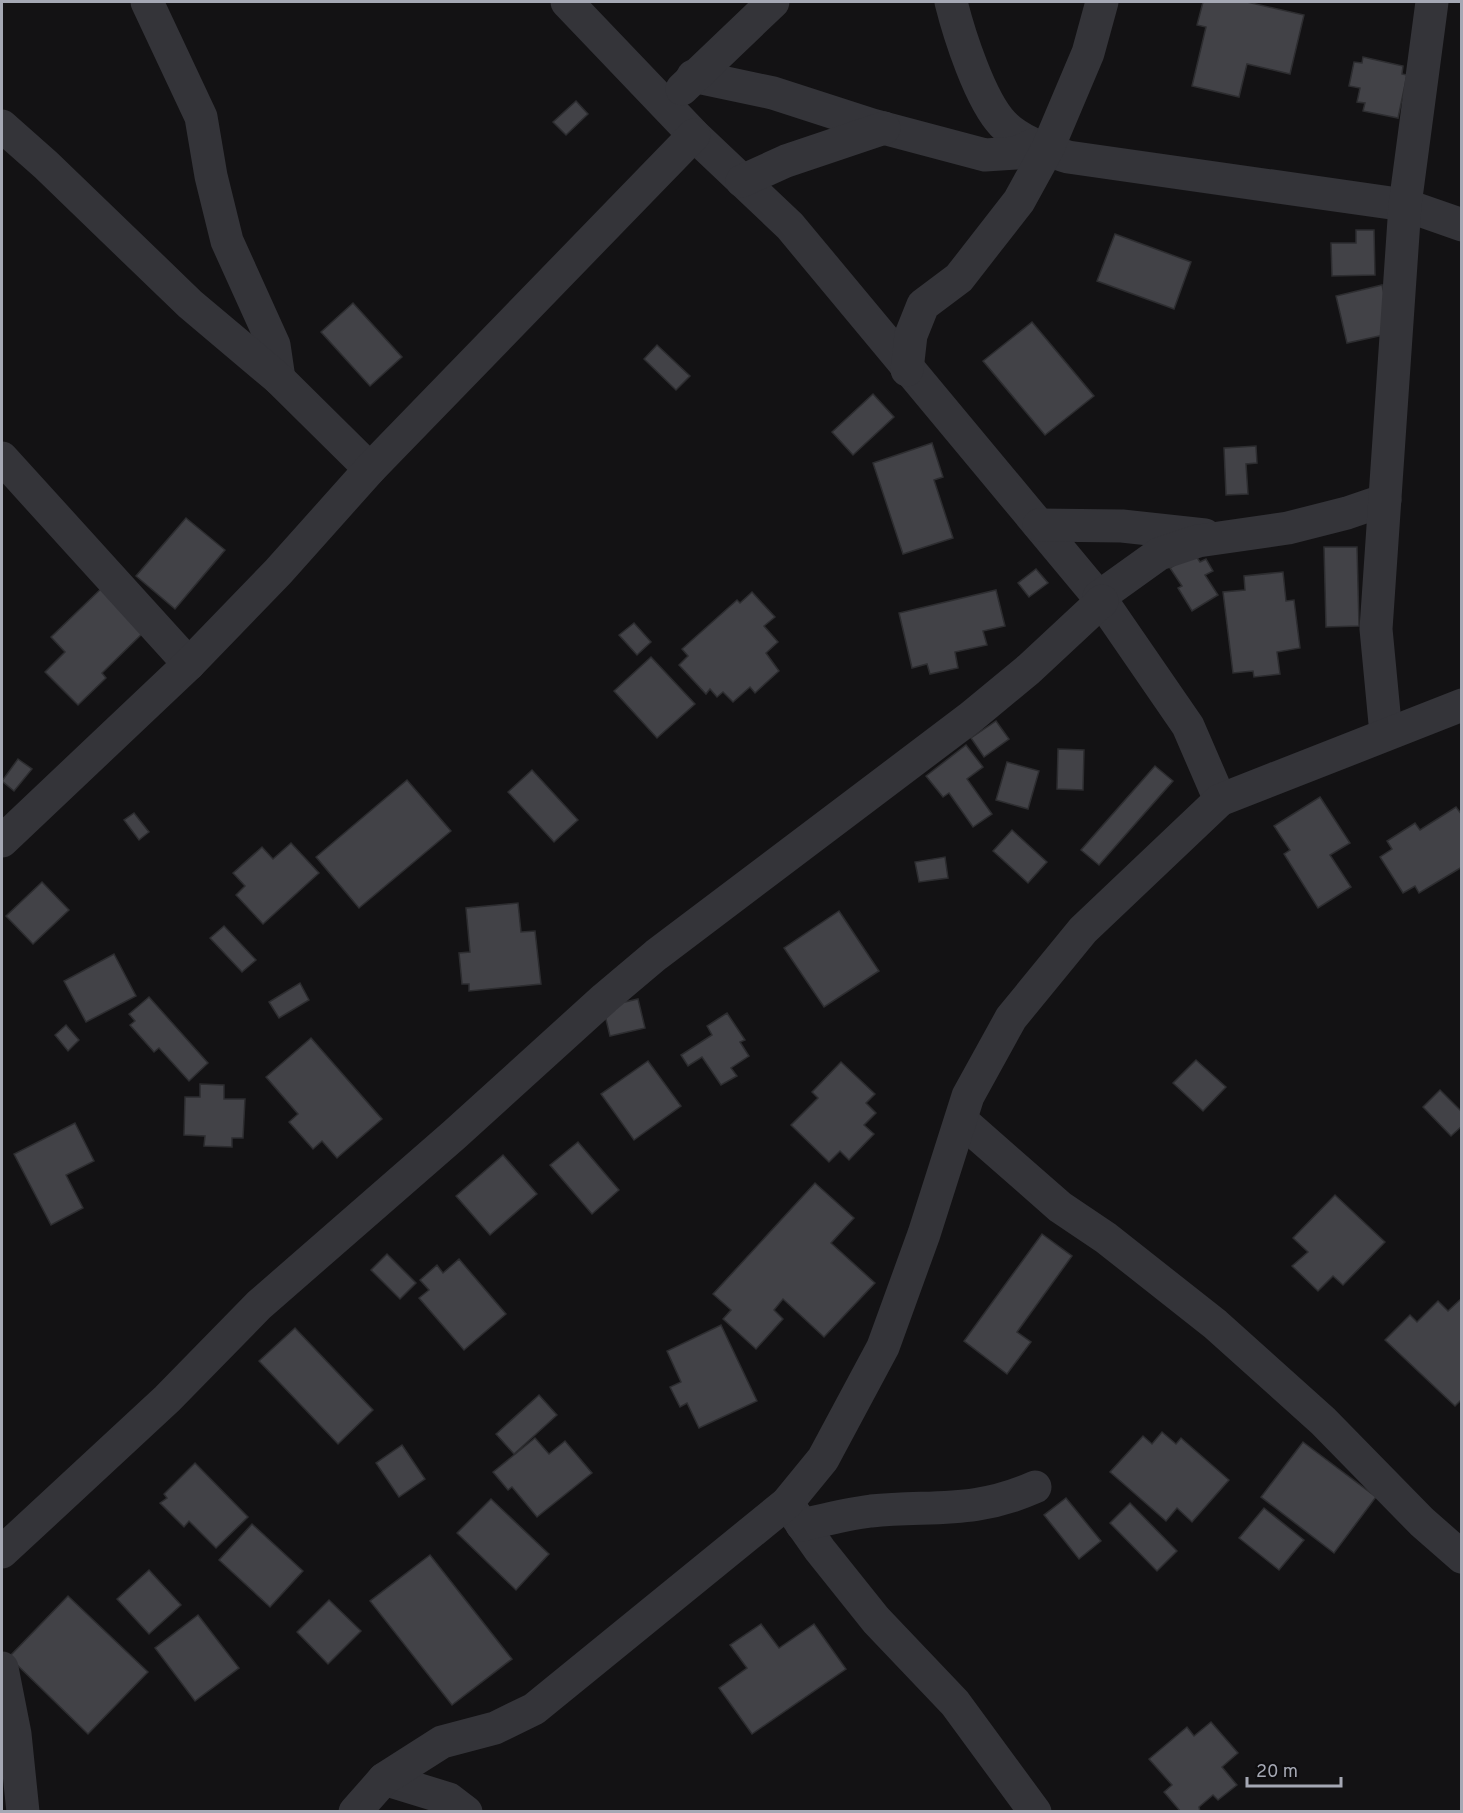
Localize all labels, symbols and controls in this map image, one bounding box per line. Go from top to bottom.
scale bar [1247,1750,1342,1788]
text: 20 m [1256,1761,1298,1784]

